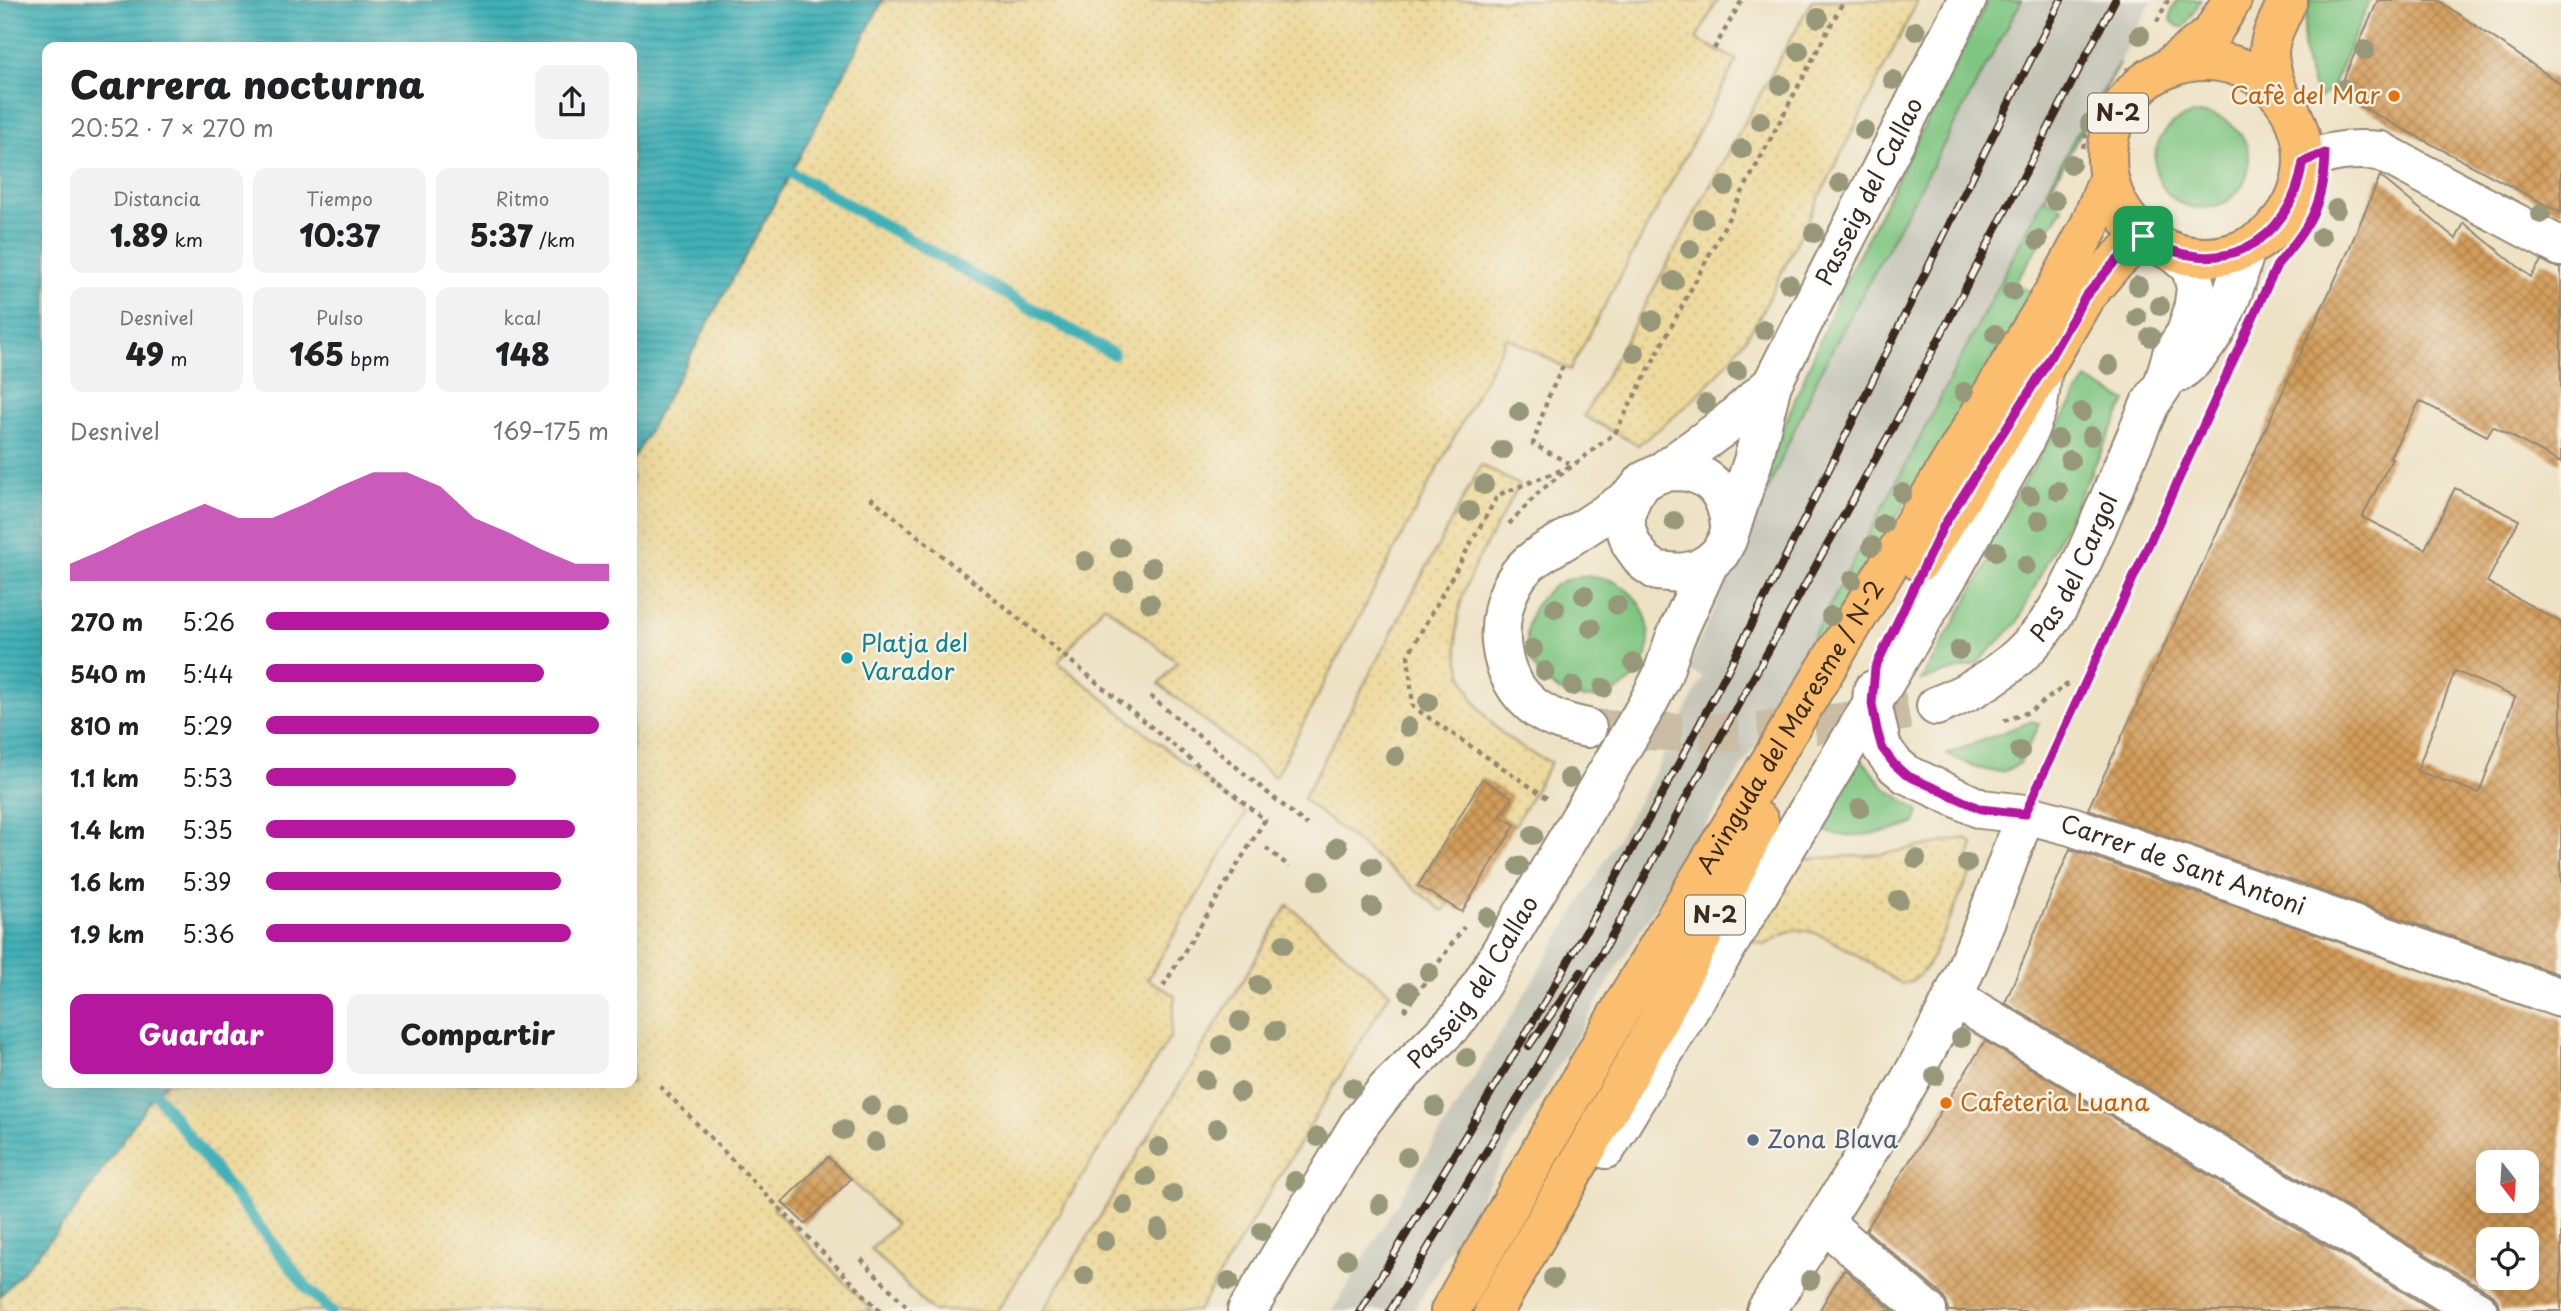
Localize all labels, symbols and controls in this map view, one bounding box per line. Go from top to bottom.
text: Carrera nocturna [70,55,425,112]
button: share [535,65,609,139]
place label: Cafè del Mar [2230,76,2380,112]
marker: Cafè del Mar [2386,88,2402,104]
street label: Passeig del Callao [1805,91,1931,291]
road number: N-2 [2088,94,2148,132]
text: 20:52 · 7 × 270 m [70,110,274,145]
text: Distancia [113,184,200,212]
text: Tiempo [306,184,373,212]
text: Ritmo [496,184,549,212]
pin [2113,206,2173,266]
text: 1.89 [110,212,168,257]
text: 10:37 [299,212,380,257]
text: 5:37 [470,212,533,257]
icon: arrive [2124,217,2162,255]
text: km [168,225,203,253]
text: /km [533,225,575,253]
text: Desnivel [119,303,194,331]
text: Pulso [316,303,363,331]
text: kcal [504,303,541,331]
text: 49 [125,331,164,376]
text: 165 [289,331,344,376]
text: 148 [495,331,550,376]
text: m [164,344,188,372]
text: bpm [344,344,390,372]
text: Desnivel [70,413,160,448]
text: 169–175 m [493,413,609,448]
street label: Pas del Cargol [2020,487,2126,649]
street label: Avinguda del Maresme / N-2 [1686,572,1892,880]
text: 270 m [70,604,143,639]
text: 5:26 [182,604,235,639]
place label: Platja del Varador [861,624,968,688]
marker: Platja del Varador [839,650,855,666]
text: 540 m [70,656,146,691]
text: 5:44 [182,656,234,691]
text: 810 m [70,708,139,743]
text: 5:29 [182,708,233,743]
text: 1.1 km [70,760,139,795]
text: 5:53 [182,760,233,795]
street label: Carrer de Sant Antoni [2057,804,2311,923]
text: 1.4 km [70,812,145,847]
text: 5:35 [182,812,233,847]
text: 1.6 km [70,864,145,899]
text: 5:39 [182,864,232,899]
street label: Passeig del Callao [1398,888,1546,1076]
road number: N-2 [1685,896,1745,934]
text: 1.9 km [70,916,144,951]
text: 5:36 [182,916,235,951]
button: Guardar [70,994,333,1074]
button: Compartir [347,994,609,1074]
place label: Cafeteria Luana [1960,1083,2149,1119]
marker: Cafeteria Luana [1938,1095,1954,1111]
place label: Zona Blava [1767,1120,1898,1156]
marker: Zona Blava [1745,1132,1761,1148]
north arrow [2476,1150,2539,1213]
map controls [2476,1150,2539,1290]
button: locate [2476,1227,2539,1290]

